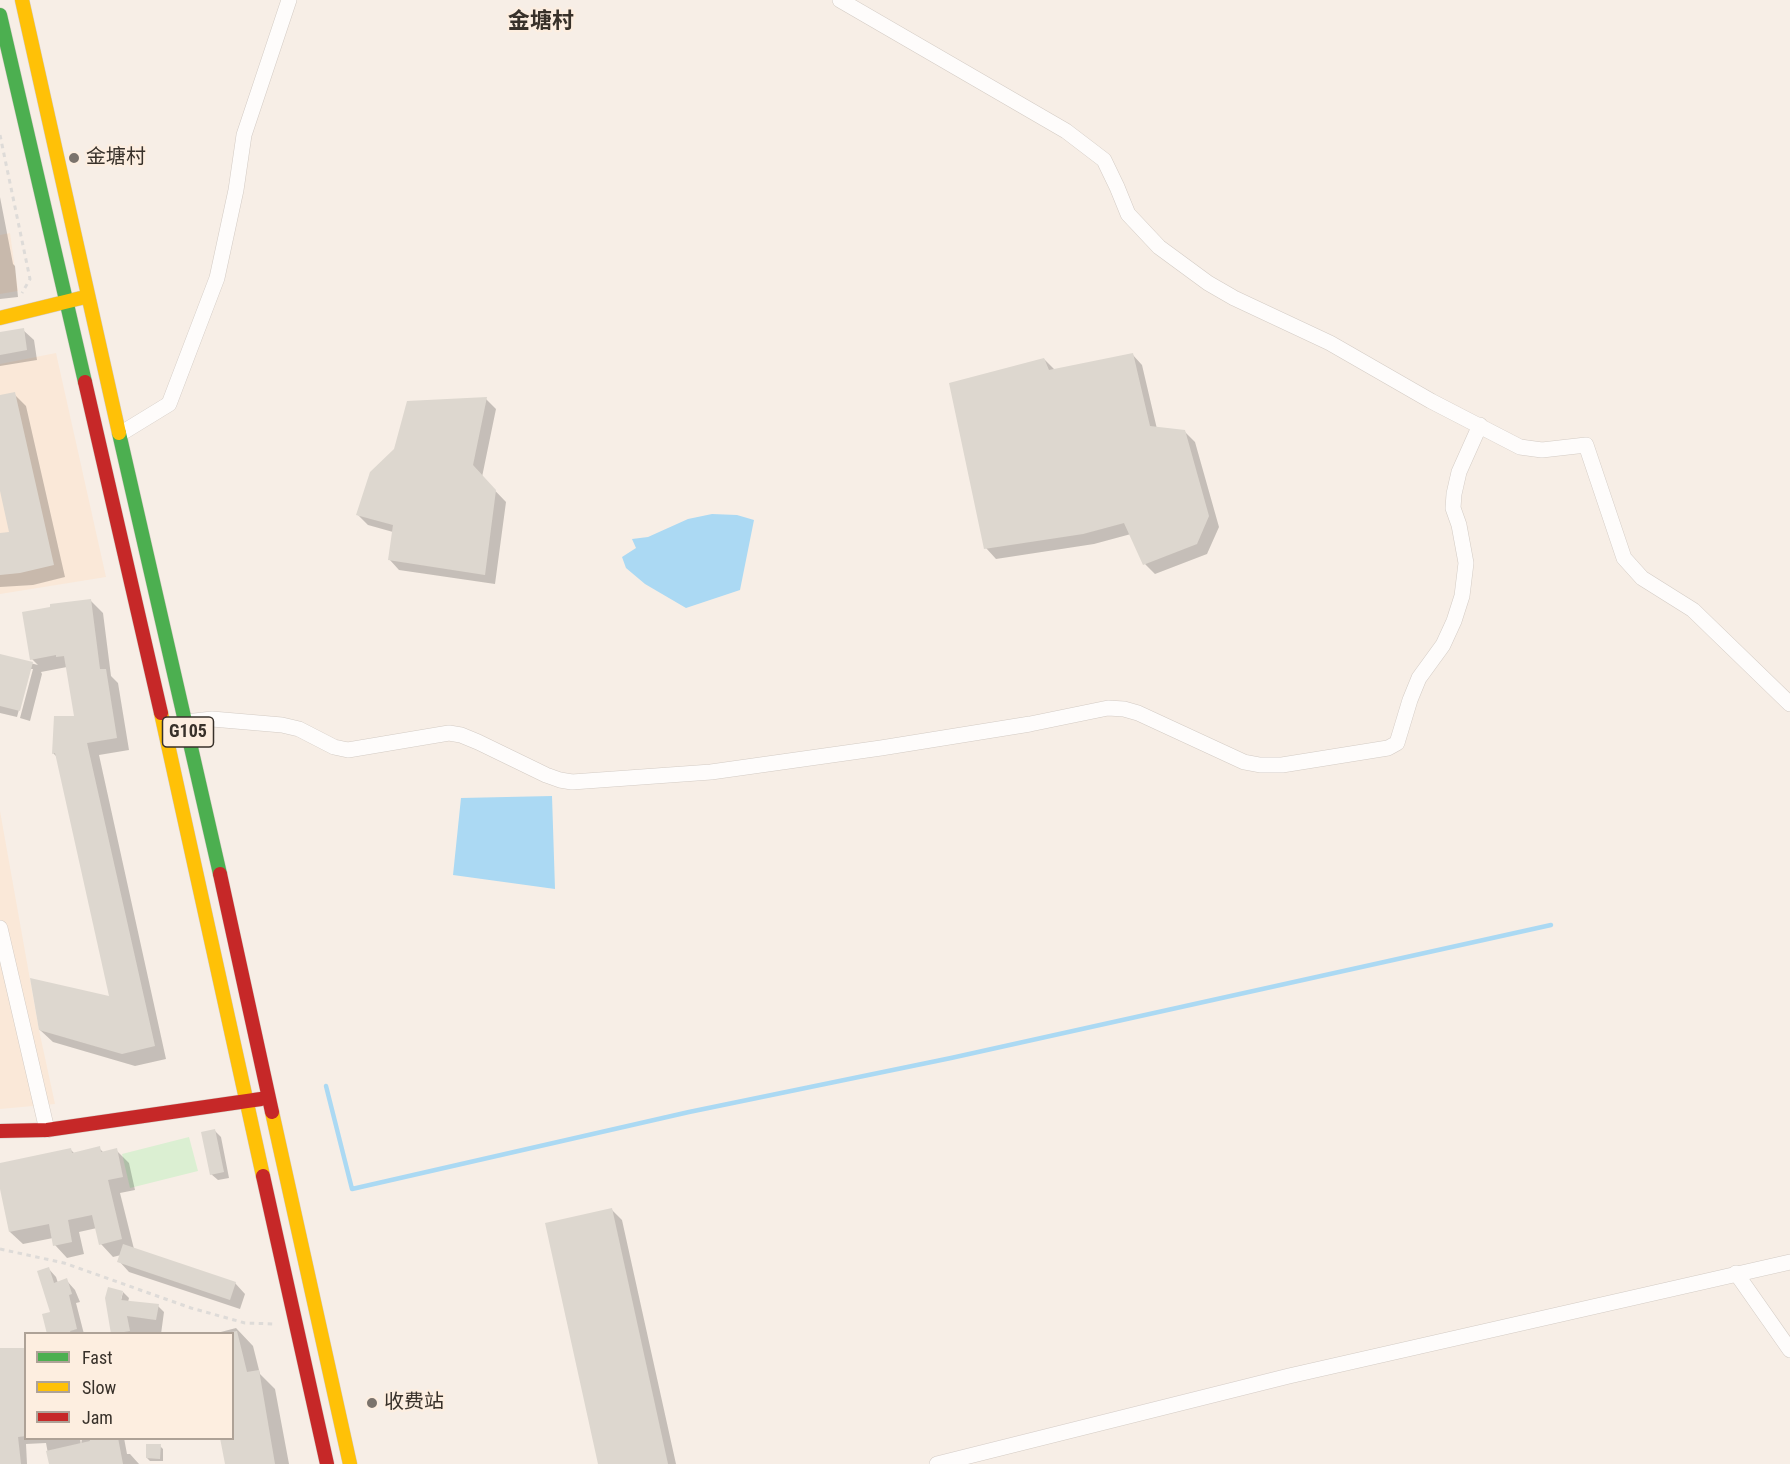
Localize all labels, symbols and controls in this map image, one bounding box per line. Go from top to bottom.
district label: 金塘村 [508,9,574,35]
place label: 金塘村 [86,146,146,170]
marker: 金塘村 [67,151,81,165]
road number: G105 [162,717,213,747]
legend [24,1332,234,1440]
text: Fast [82,1347,113,1368]
text: Slow [82,1377,116,1398]
place label: 收费站 [384,1391,444,1415]
marker: 收费站 [365,1396,379,1410]
text: Jam [82,1407,113,1428]

